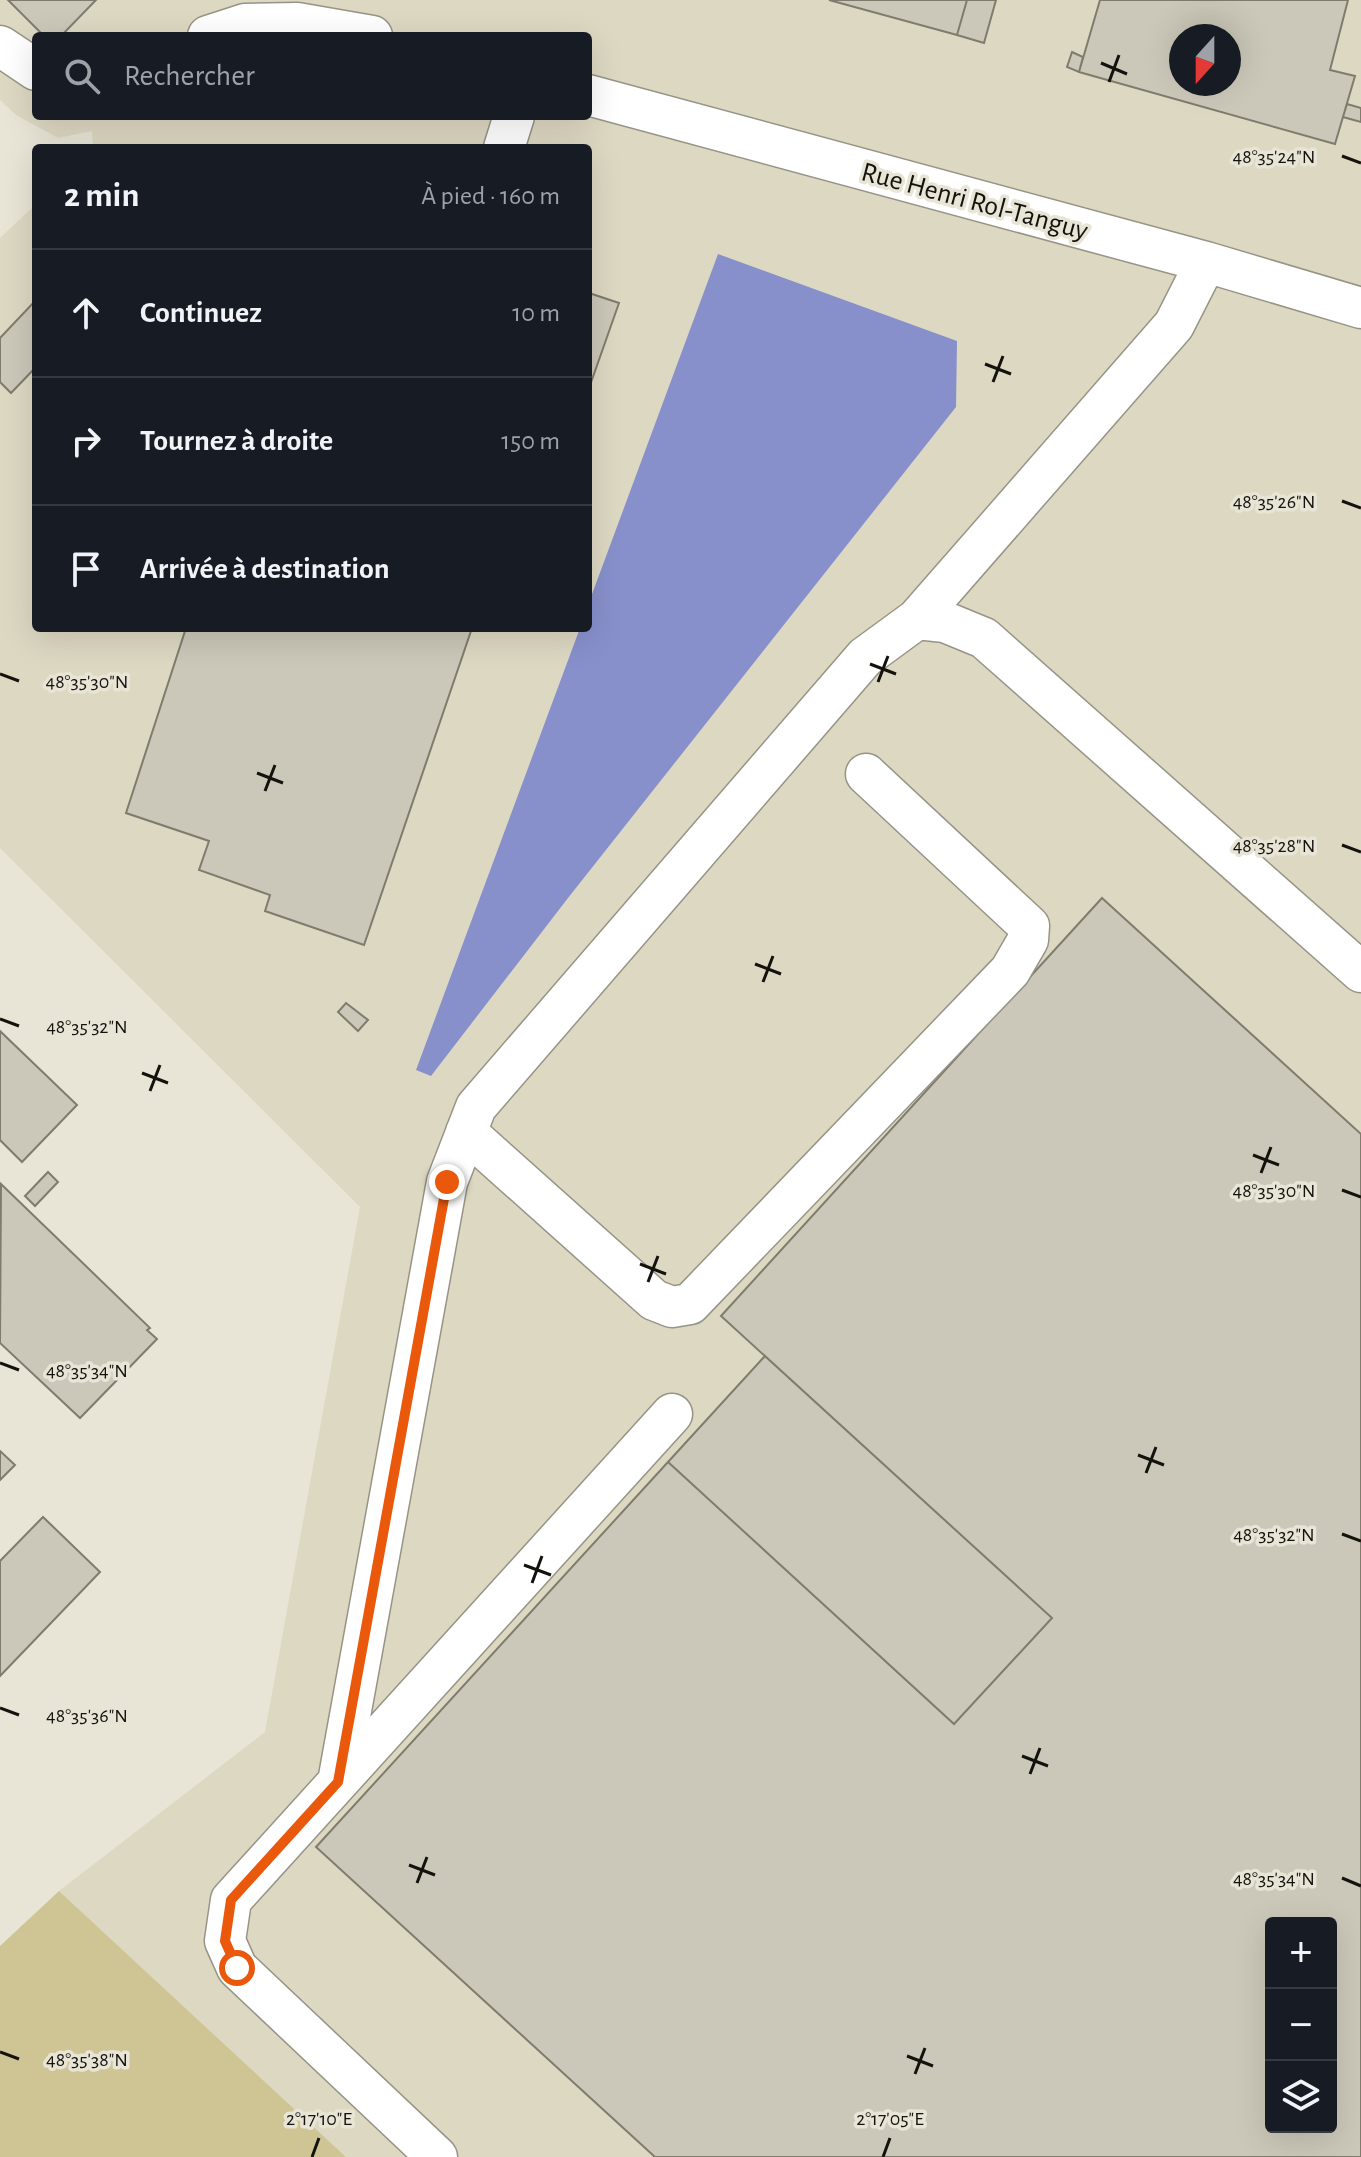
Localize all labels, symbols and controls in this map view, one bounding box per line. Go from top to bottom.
north arrow [1169,24,1241,96]
search box [32,32,592,120]
icon: search [60,54,104,98]
text: Rechercher [124,61,255,91]
text: 48°35'24"N [1233,147,1315,167]
street label: Rue Henri Rol-Tanguy [858,158,1091,246]
text: 2 min [64,179,139,213]
text: À pied · 160 m [421,183,560,209]
icon: ahead [64,291,108,335]
text: Continuez [140,298,262,328]
text: 10 m [512,300,560,326]
icon: right [64,419,108,463]
text: Tournez à droite [140,426,333,456]
text: 150 m [501,428,560,454]
text: 48°35'26"N [1233,492,1315,512]
icon: arrive [64,547,108,591]
text: Arrivée à destination [140,554,390,584]
text: 48°35'30"N [46,672,128,692]
text: 48°35'28"N [1233,836,1315,856]
text: 48°35'32"N [46,1017,128,1037]
route end [429,1164,465,1200]
text: 48°35'30"N [1233,1181,1315,1201]
text: 48°35'34"N [46,1361,128,1381]
text: 48°35'32"N [1233,1525,1315,1545]
text: 48°35'36"N [46,1706,128,1726]
text: 48°35'34"N [1233,1869,1315,1889]
map controls [1265,1917,1337,2133]
button: + [1265,1917,1337,1989]
route start [219,1950,255,1986]
button: − [1265,1989,1337,2061]
text: 48°35'38"N [46,2050,128,2070]
button: layers [1265,2061,1337,2133]
text: 2°17'10"E [286,2109,352,2129]
text: 2°17'05"E [856,2109,924,2129]

